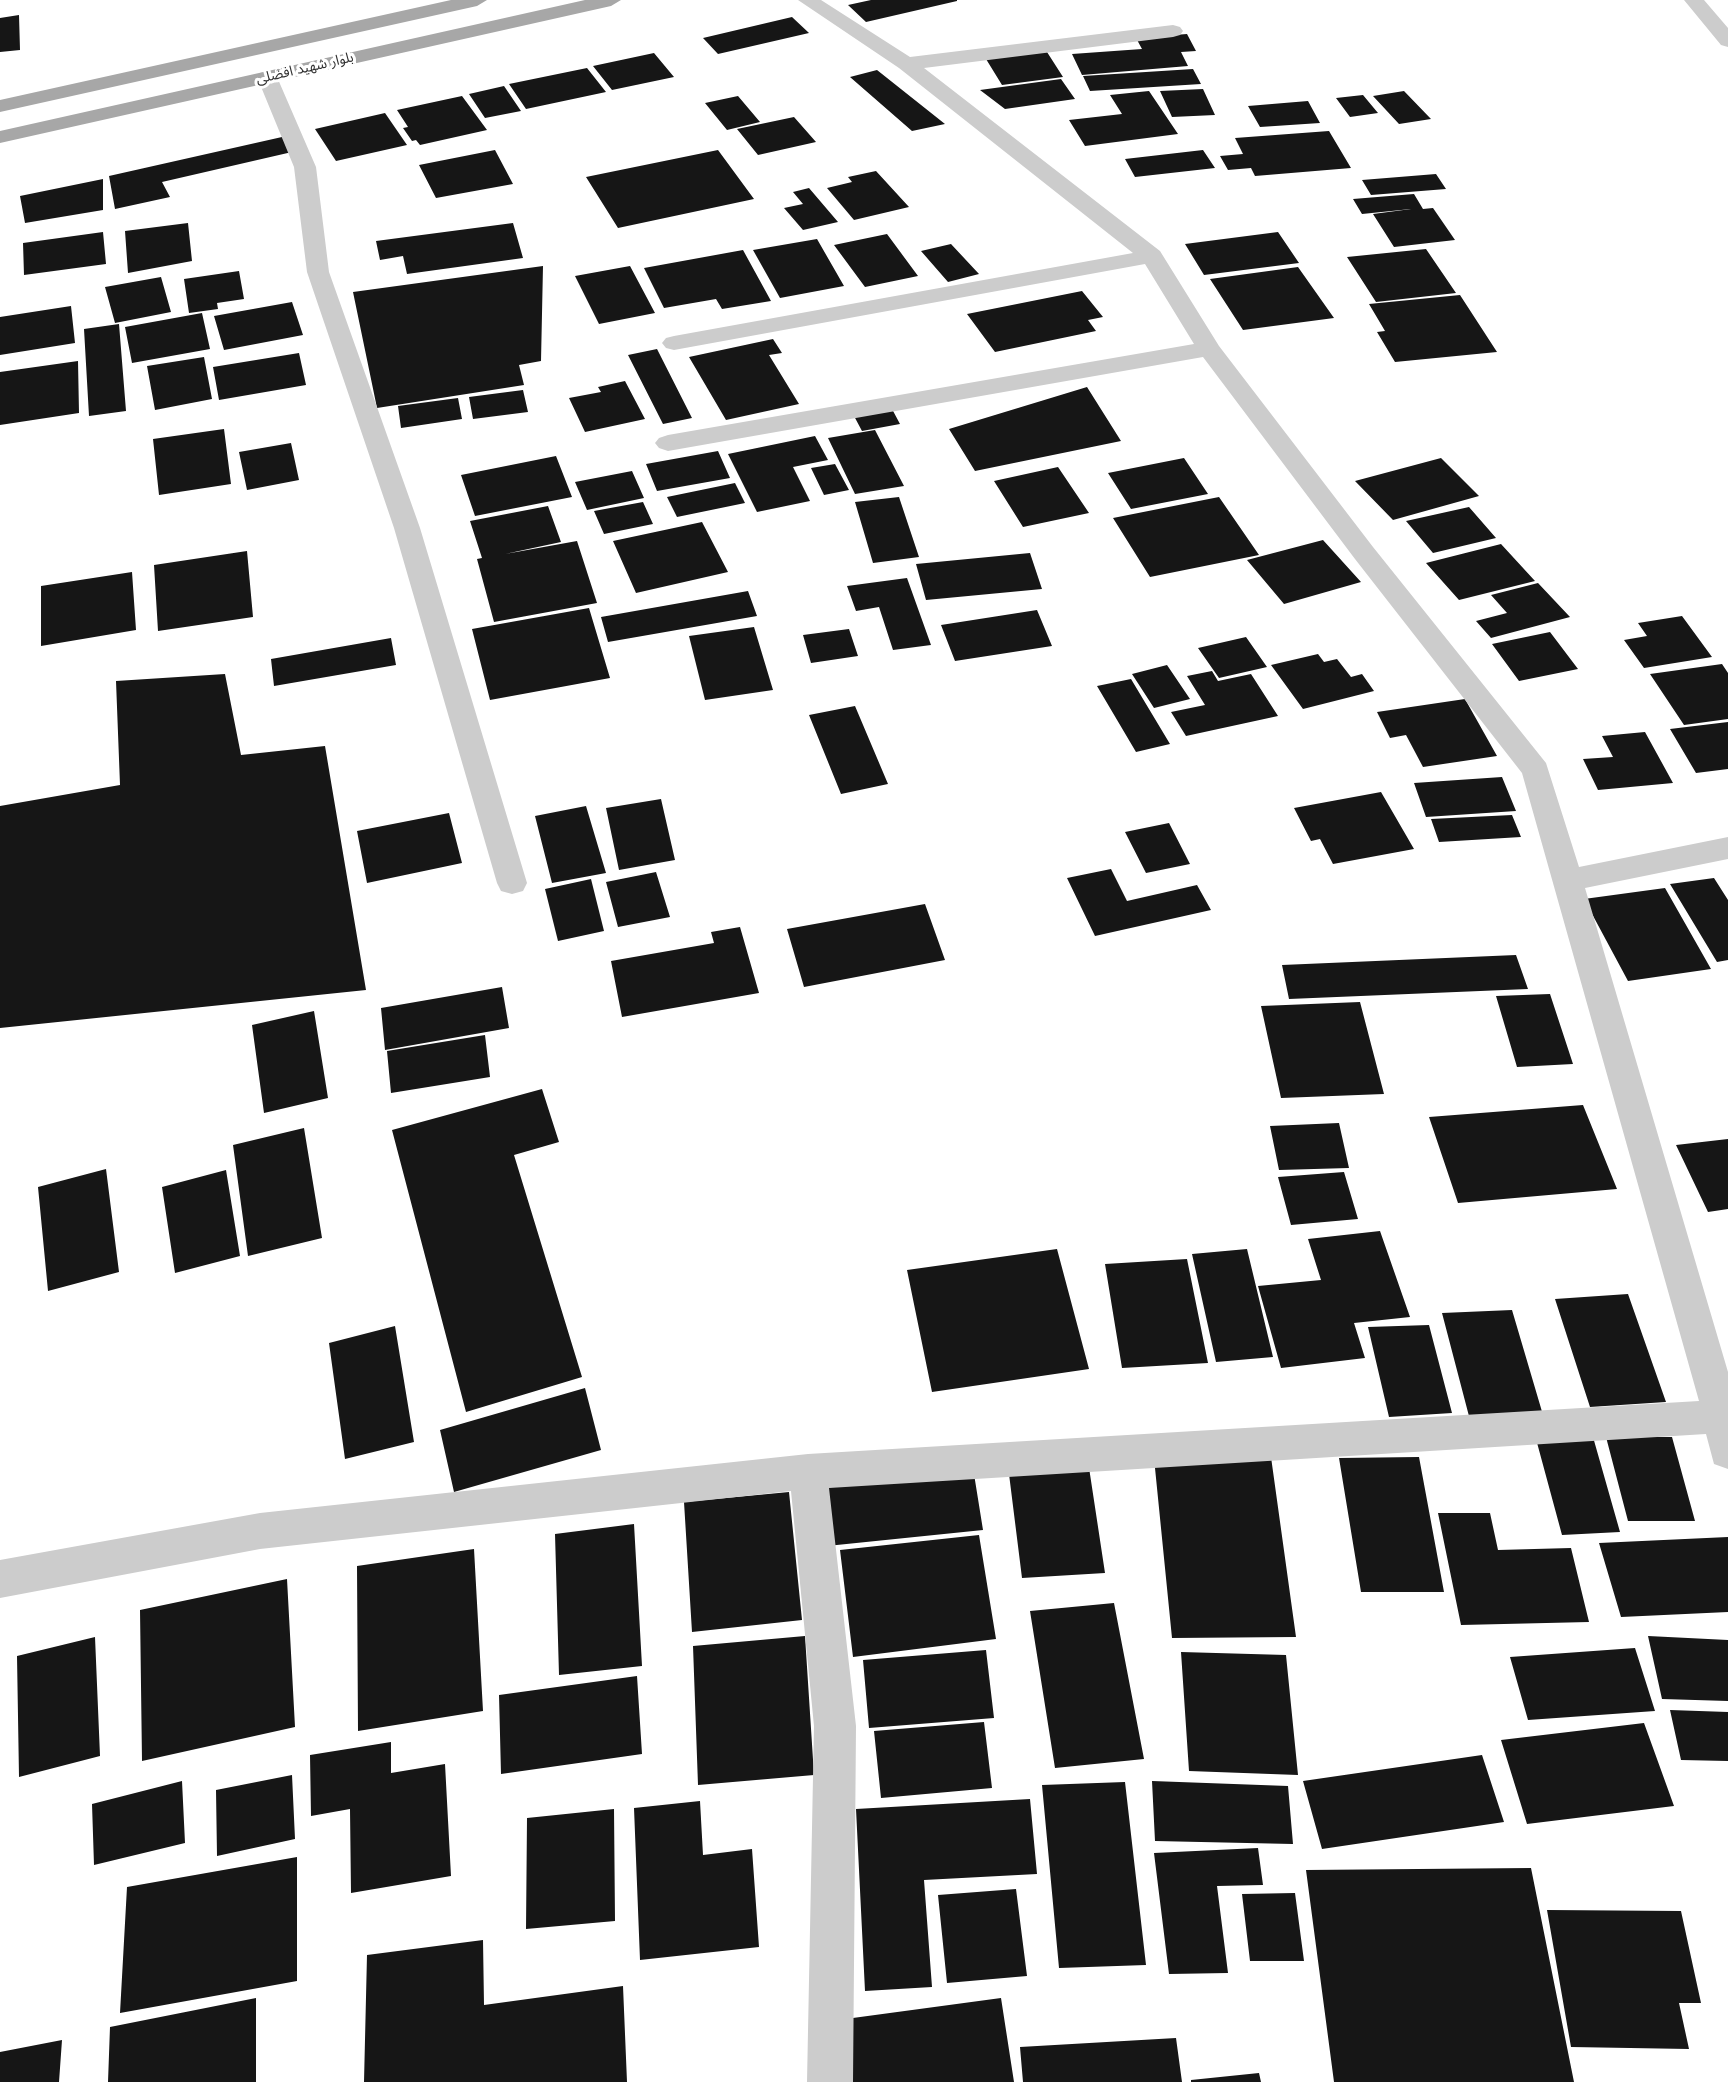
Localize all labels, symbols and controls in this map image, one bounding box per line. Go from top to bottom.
street label: بلوار شهید افضلی [255,50,355,88]

